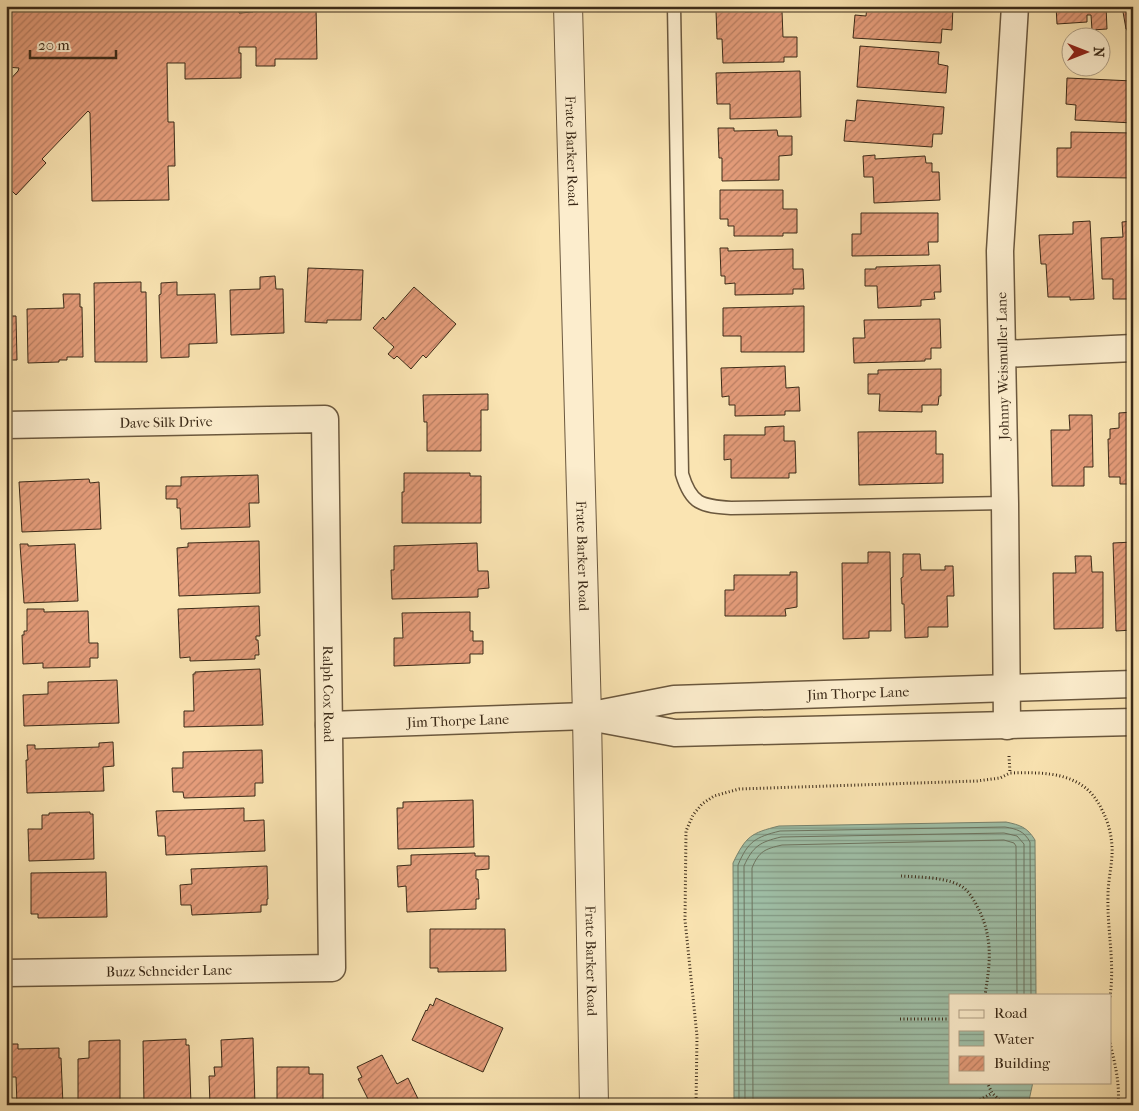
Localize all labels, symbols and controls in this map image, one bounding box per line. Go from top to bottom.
scale bar [30,28,116,60]
north arrow [1062,28,1112,78]
text: 20 m [38,36,70,54]
text: N [1090,47,1107,58]
street label: Frate Barker Road [562,96,582,207]
street label: Johnny Weismuller Lane [993,292,1013,441]
street label: Dave Silk Drive [119,413,213,431]
street label: Frate Barker Road [573,500,593,612]
street label: Ralph Cox Road [319,645,338,743]
street label: Jim Thorpe Lane [806,683,910,703]
street label: Jim Thorpe Lane [406,710,509,731]
street label: Frate Barker Road [582,905,601,1016]
street label: Buzz Schneider Lane [106,961,232,981]
legend [949,994,1112,1084]
text: Road [994,1004,1028,1022]
text: Water [993,1030,1034,1048]
text: Building [994,1054,1051,1072]

